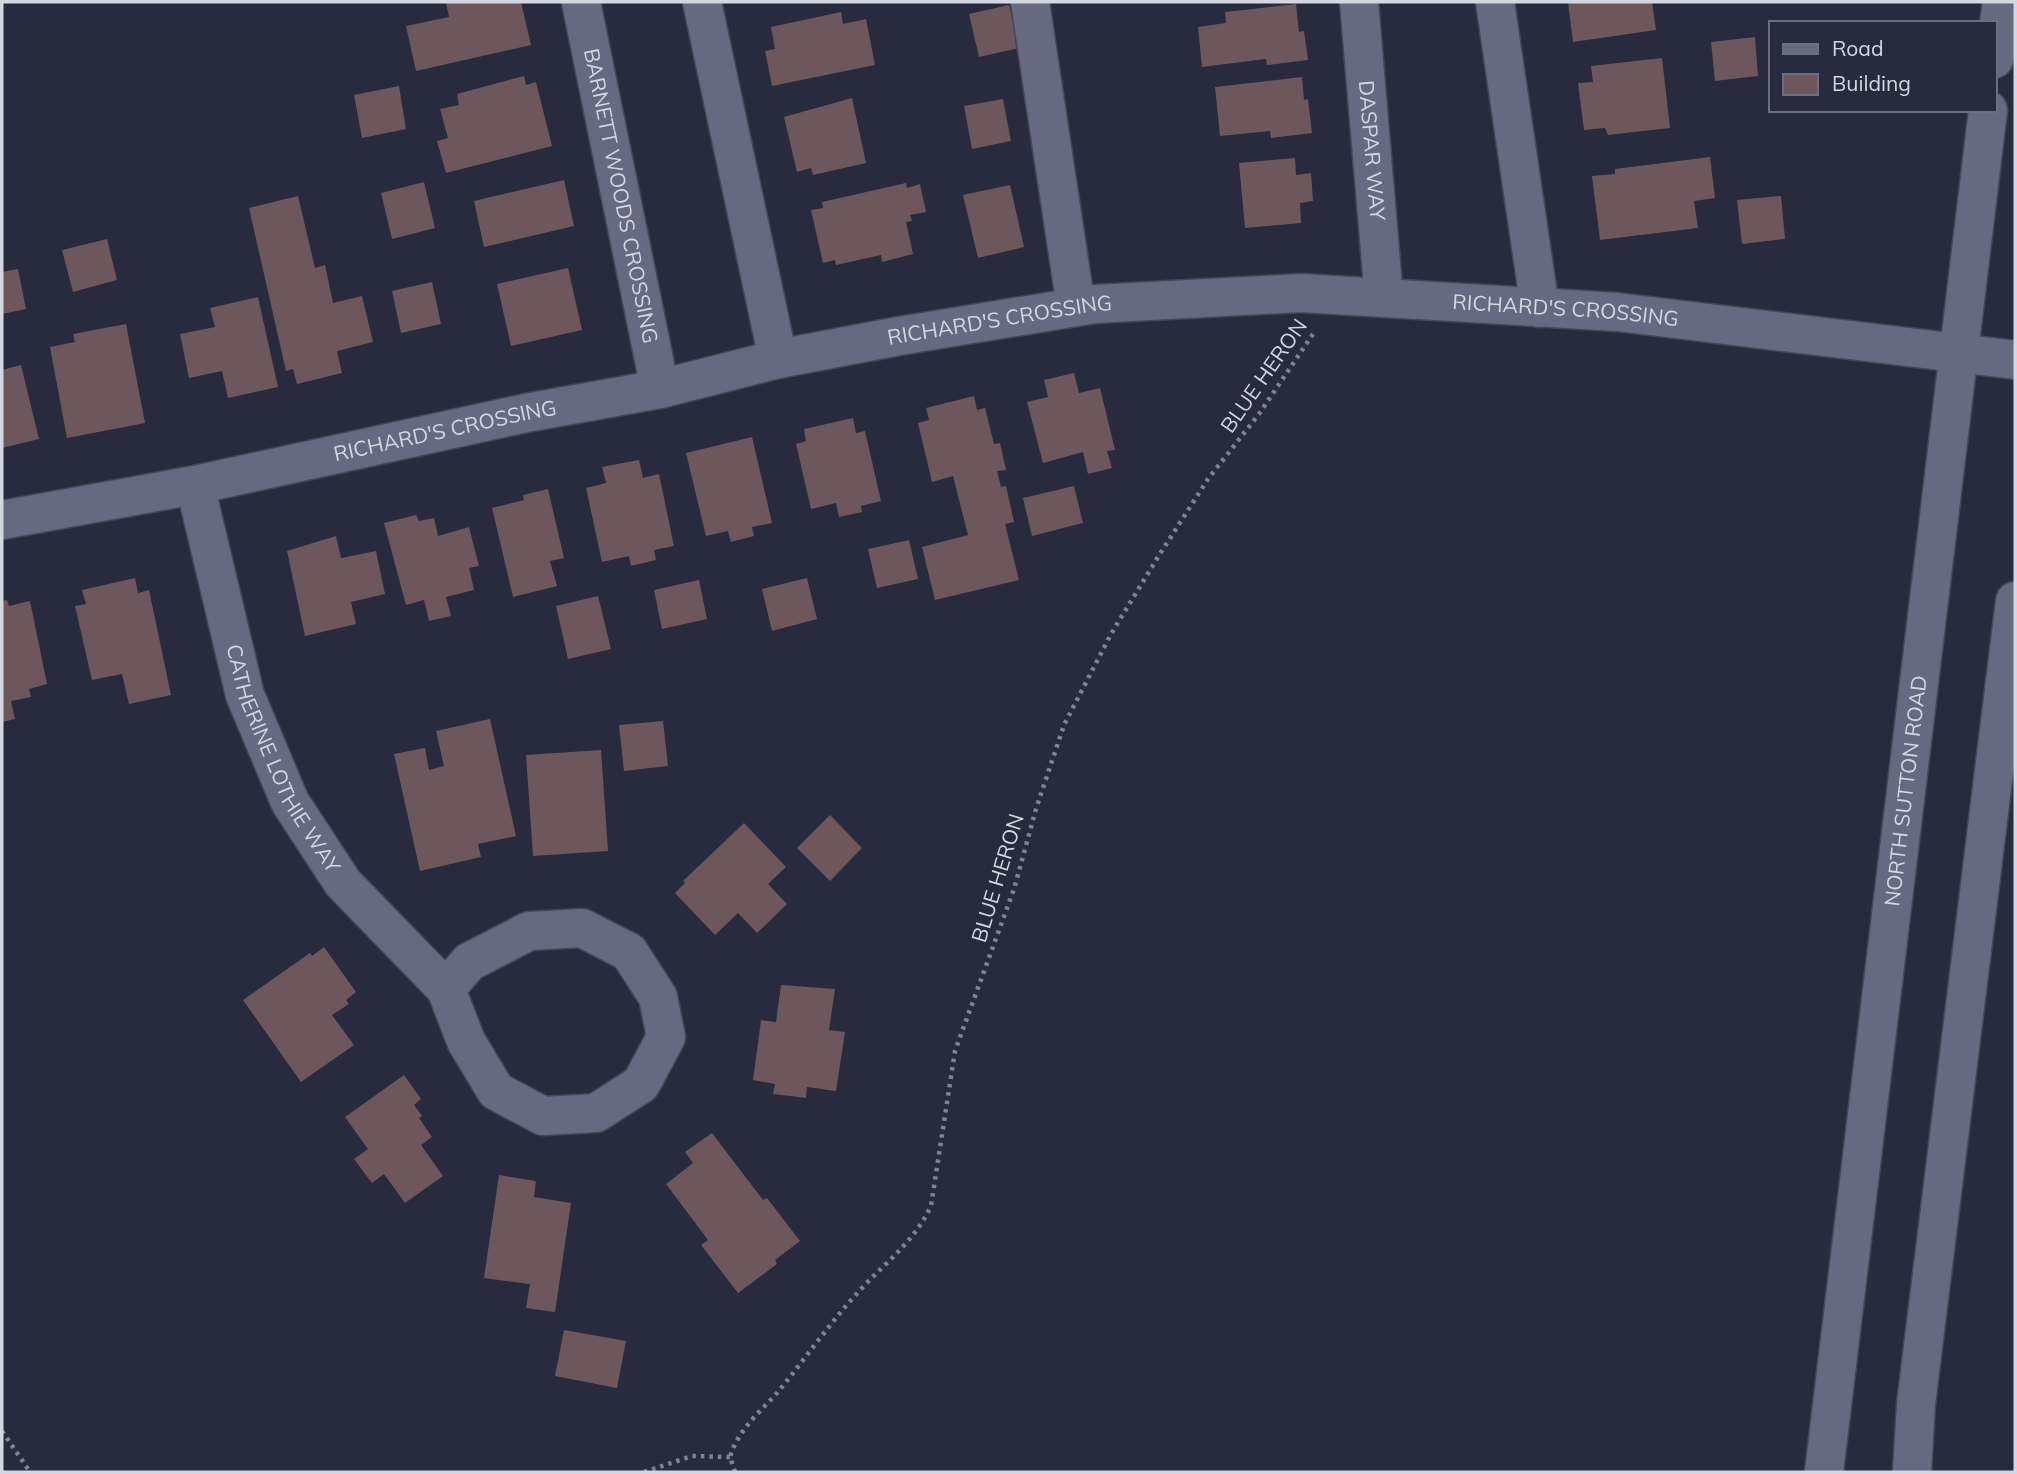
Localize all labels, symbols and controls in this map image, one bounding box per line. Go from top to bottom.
legend [1769,21,1996,112]
text: Road [1832,35,1883,61]
street label: BARNETT WOODS CROSSING [579,46,664,346]
text: Building [1832,70,1911,96]
street label: DASPAR WAY [1354,79,1391,222]
street label: RICHARD'S CROSSING [1452,288,1680,331]
street label: RICHARD'S CROSSING [885,289,1113,350]
street label: BLUE HERON [1214,313,1312,437]
street label: RICHARD'S CROSSING [331,394,558,466]
street label: CATHERINE LOTHIE WAY [221,641,347,877]
street label: NORTH SUTTON ROAD [1878,674,1932,908]
street label: BLUE HERON [965,810,1029,945]

